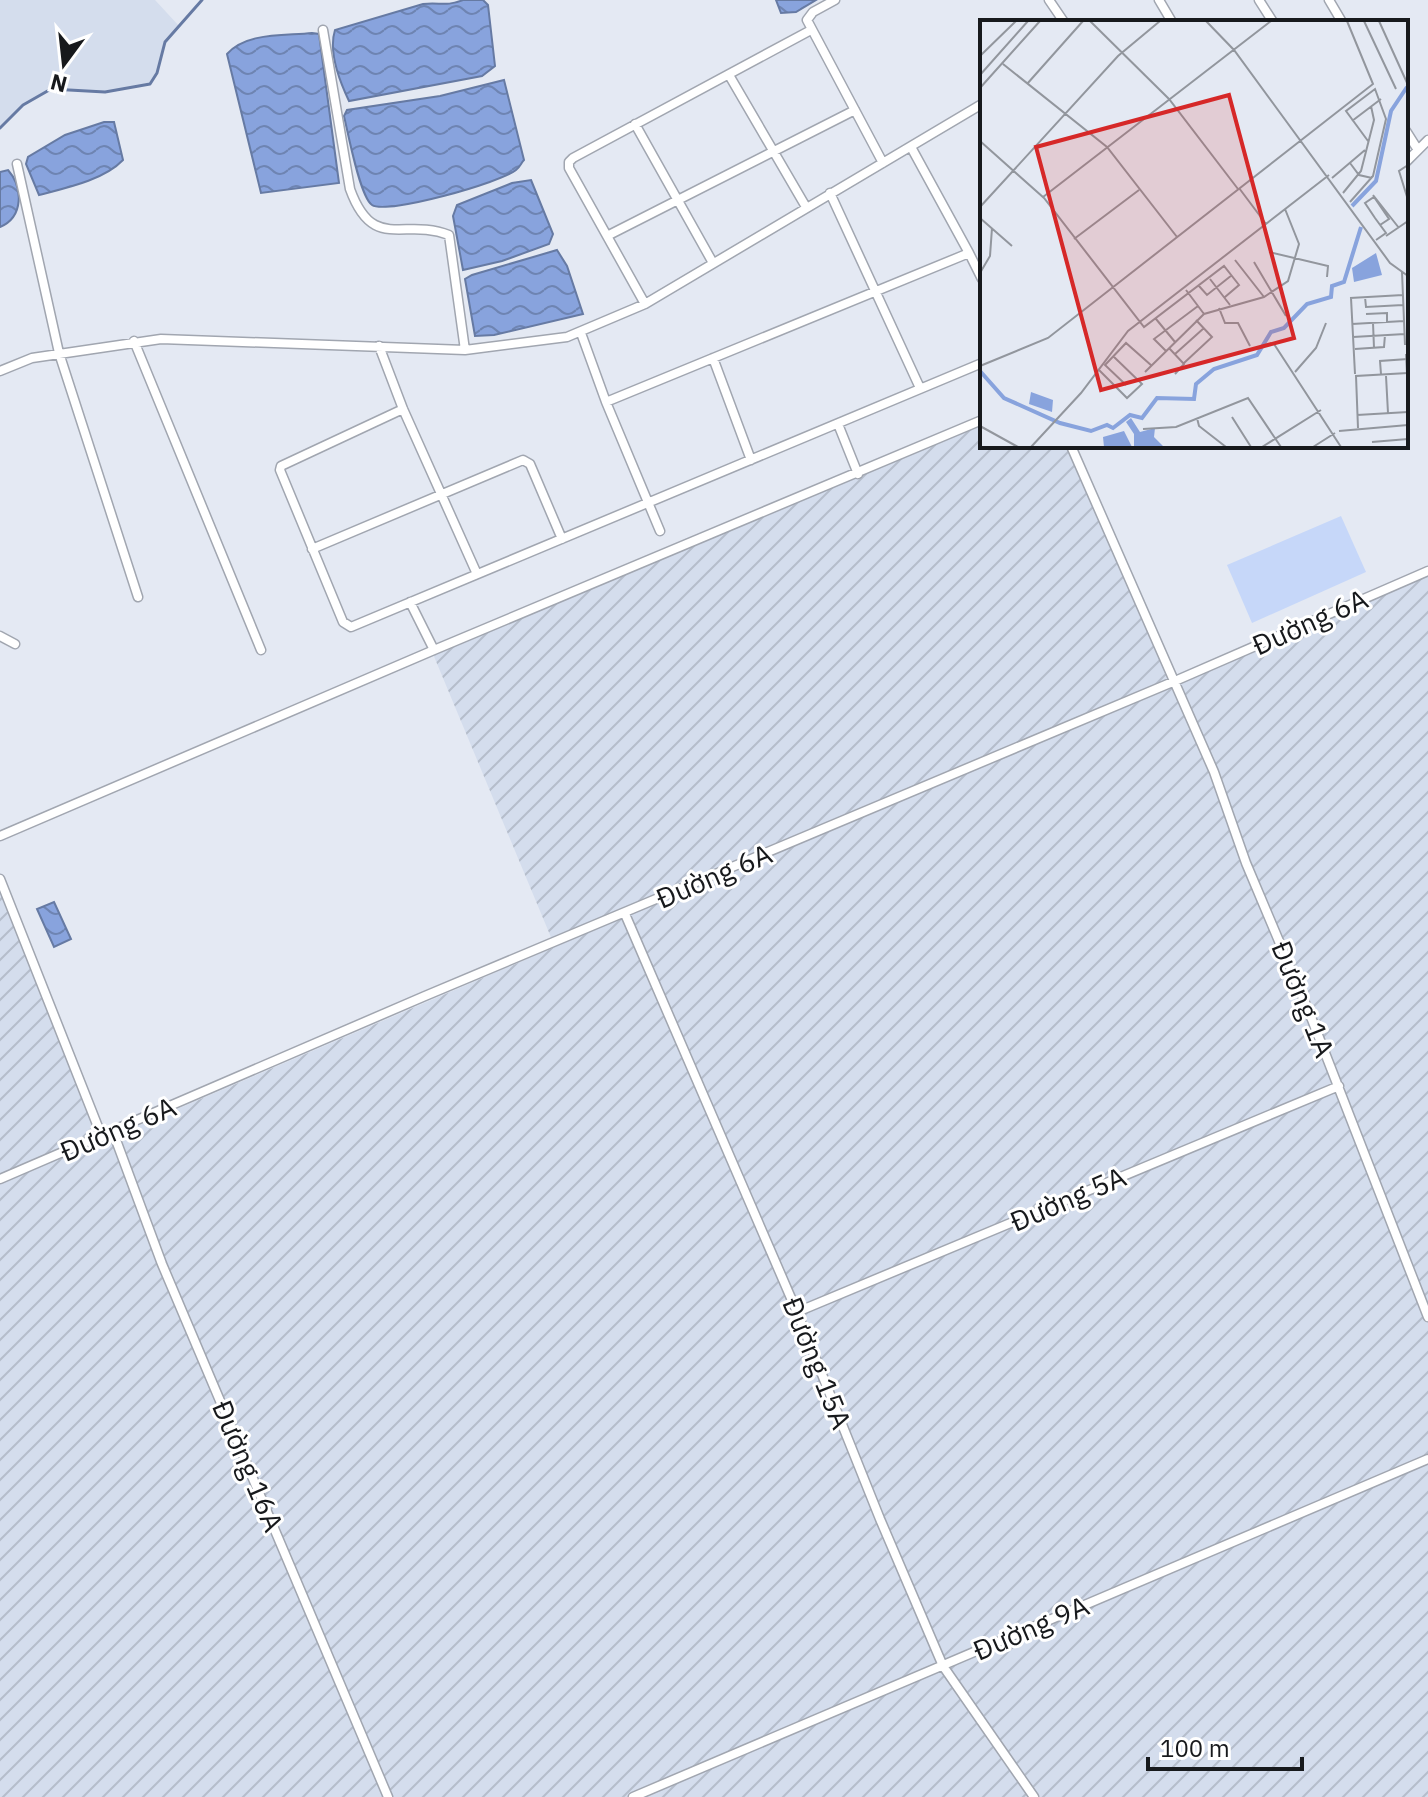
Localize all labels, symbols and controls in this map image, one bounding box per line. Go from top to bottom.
inset map [980,20,1408,448]
north arrow [24,24,104,104]
text: N [47,68,70,100]
street label: Đường 6A [1246,580,1373,663]
street label: Đường 6A [650,835,777,917]
street label: Đường 1A [1263,935,1344,1063]
street label: Đường 6A [54,1088,181,1170]
street label: Đường 5A [1004,1158,1131,1240]
street label: Đường 15A [774,1291,861,1434]
street label: Đường 16A [204,1394,293,1537]
street label: Đường 9A [967,1587,1094,1669]
scale bar [1148,1721,1302,1771]
text: 100 m [1160,1732,1230,1764]

